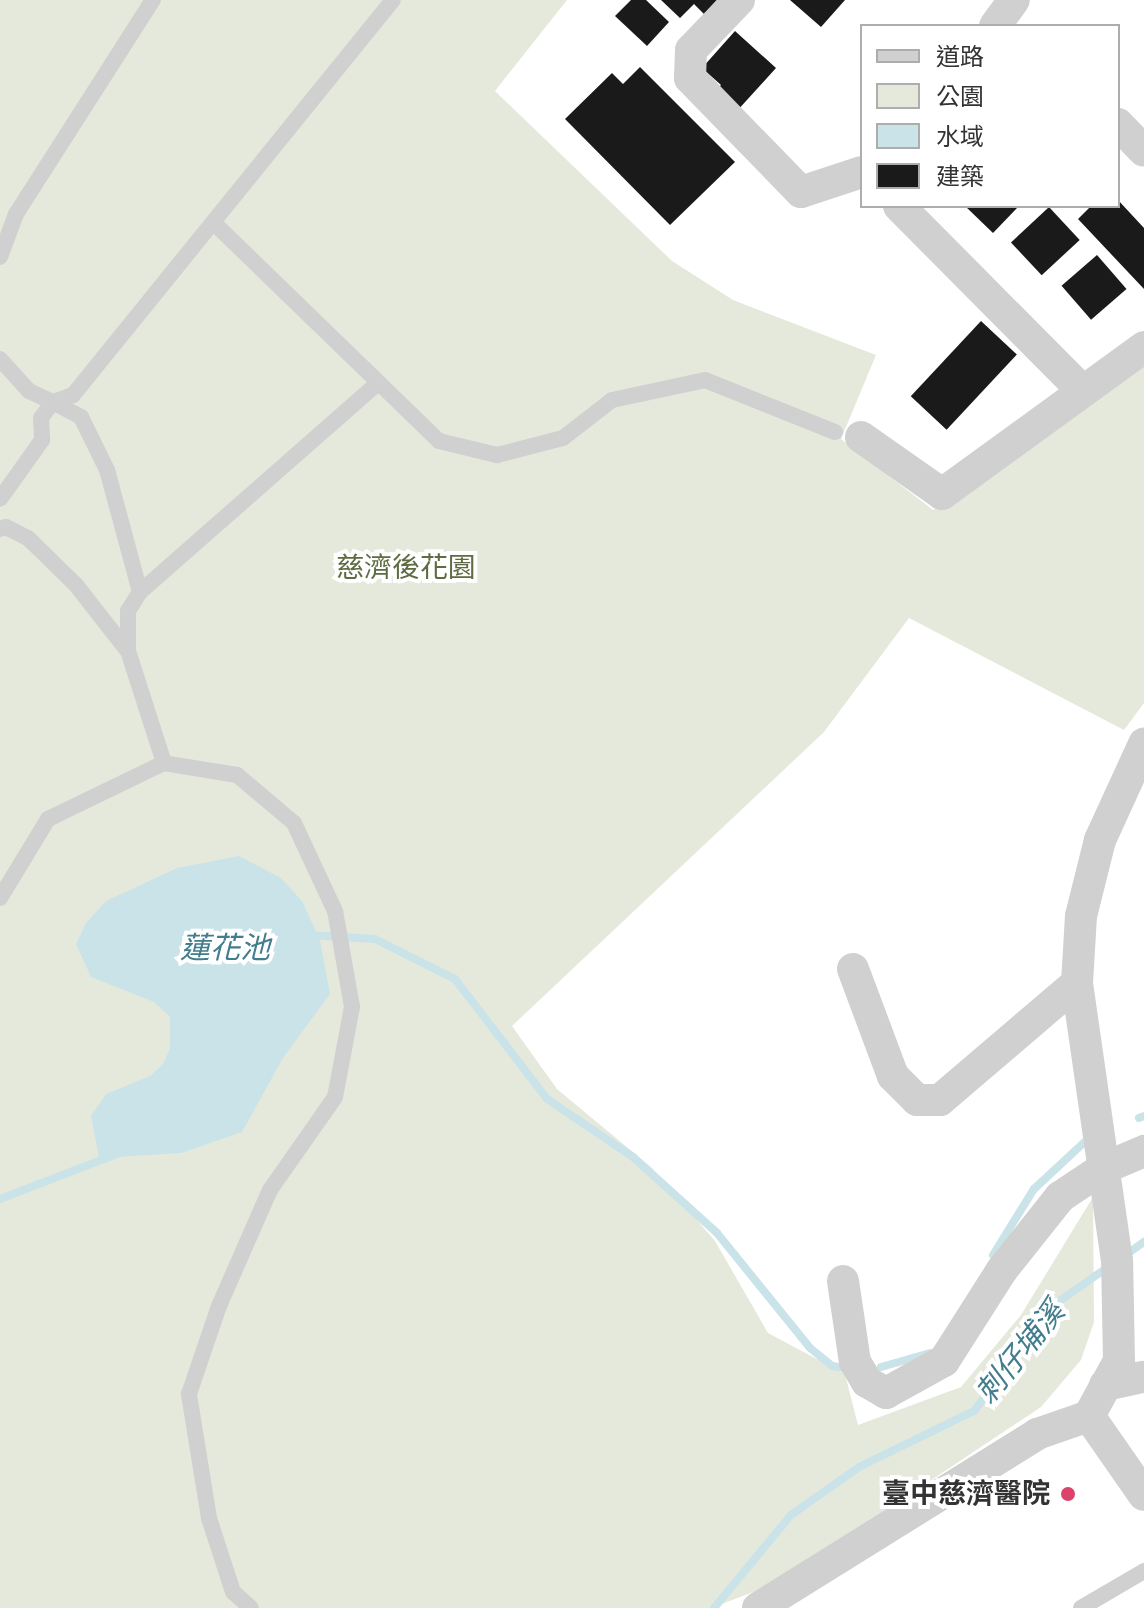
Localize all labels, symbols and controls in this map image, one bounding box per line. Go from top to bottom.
legend [860,24,1120,208]
text: 道路 [936,40,984,75]
text: 公園 [936,80,984,115]
text: 水域 [936,120,984,155]
text: 建築 [936,160,984,195]
park label: 慈濟後花園 [336,551,476,585]
water label: 蓮花池 [180,931,270,967]
water label: 刺仔埔溪 [969,1295,1073,1411]
place label: 臺中慈濟醫院 [882,1477,1050,1511]
marker: 臺中慈濟醫院 [1057,1483,1079,1505]

